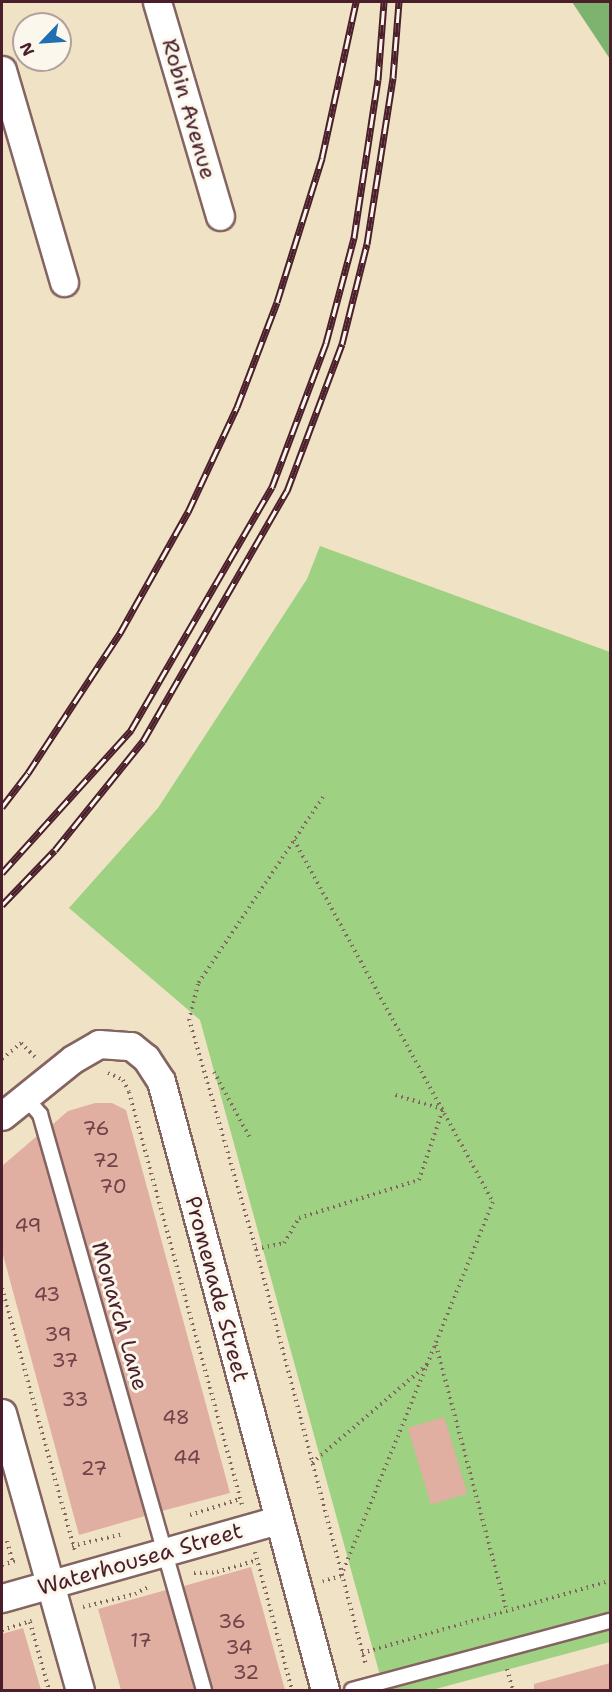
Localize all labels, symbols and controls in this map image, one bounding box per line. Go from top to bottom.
north arrow [12,12,72,72]
street label: Robin Avenue [156,36,222,182]
text: N [15,39,39,59]
house number: 76 [82,1116,110,1140]
house number: 72 [93,1148,119,1172]
house number: 70 [99,1174,127,1198]
street label: Promenade Street [179,1193,255,1385]
house number: 49 [14,1213,42,1237]
street label: Monarch Lane [86,1239,154,1393]
house number: 43 [34,1282,60,1306]
house number: 39 [45,1322,71,1346]
house number: 37 [52,1348,78,1372]
house number: 33 [62,1387,88,1411]
house number: 48 [162,1405,190,1429]
house number: 44 [173,1445,201,1469]
house number: 27 [81,1456,107,1480]
street label: Waterhousea Street [34,1517,246,1601]
house number: 36 [218,1609,246,1633]
house number: 17 [130,1628,152,1652]
house number: 34 [225,1635,253,1659]
house number: 32 [233,1660,259,1684]

